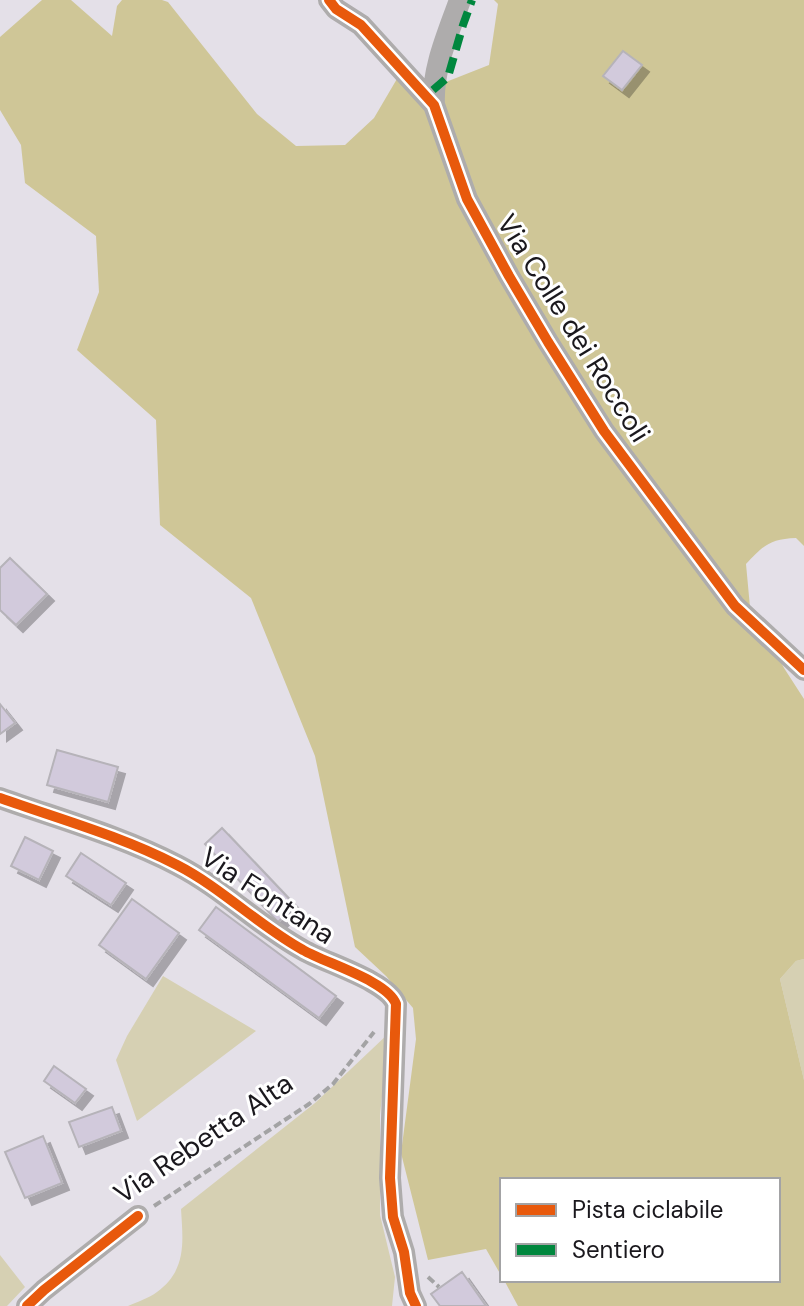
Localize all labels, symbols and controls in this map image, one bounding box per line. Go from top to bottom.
street label: Via Colle dei Roccoli [488,207,659,449]
street label: Via Fontana [194,838,342,953]
street label: Via Rebetta Alta [107,1065,300,1212]
legend [500,1178,780,1282]
text: Pista ciclabile [572,1194,723,1225]
text: Sentiero [572,1234,665,1265]

